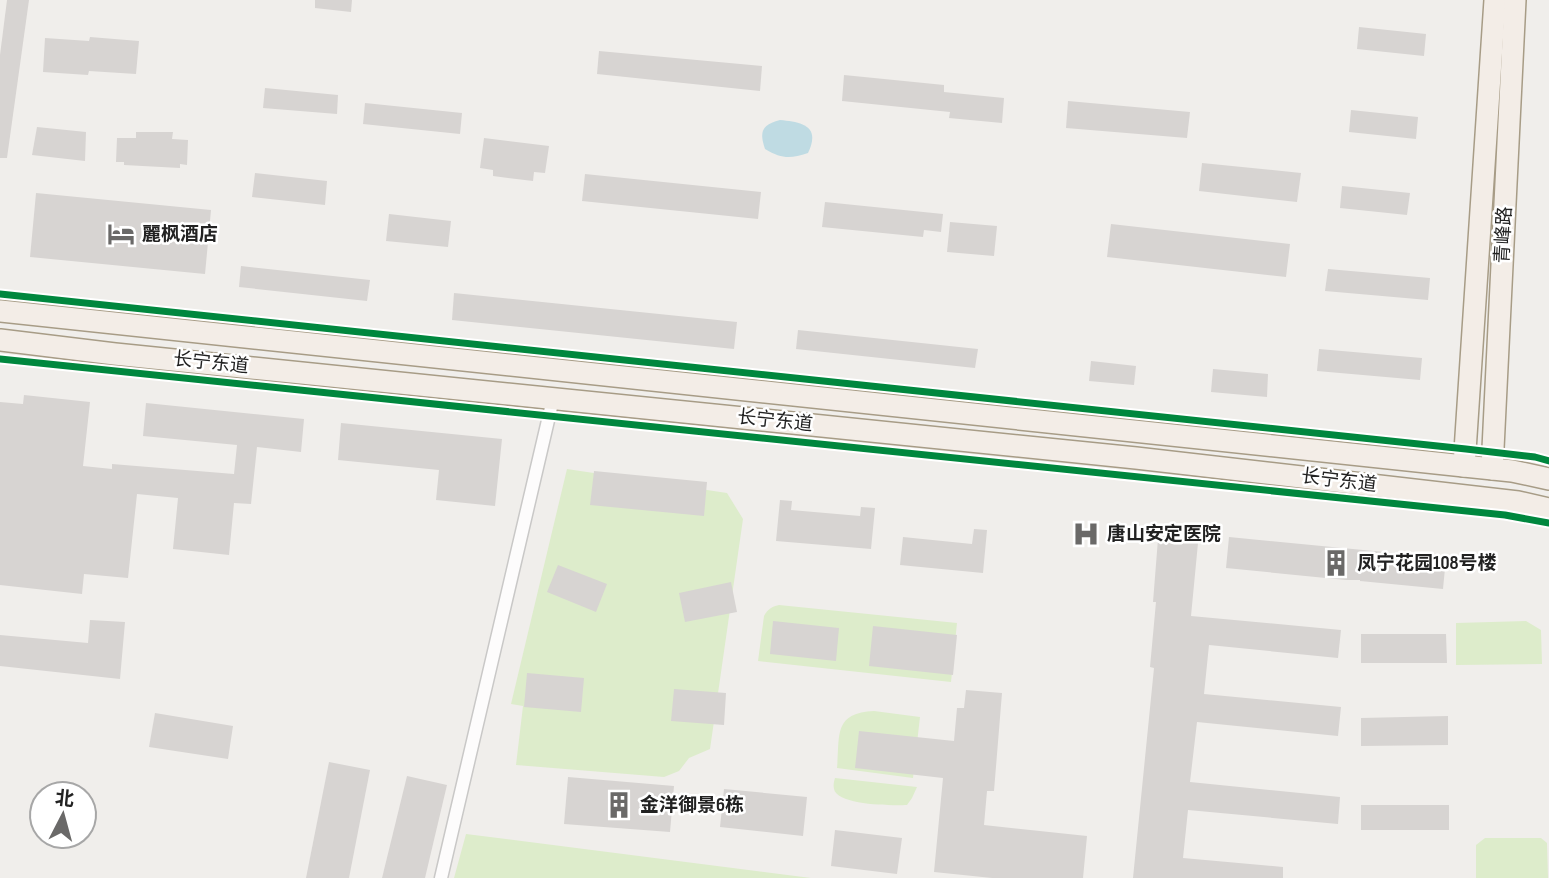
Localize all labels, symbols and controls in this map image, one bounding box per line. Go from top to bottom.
street label: 青峰路 [1491,206,1517,264]
hotel icon: 麗枫酒店 [106,219,136,249]
place label: 麗枫酒店 [142,223,218,246]
street label: 长宁东道 [172,348,250,378]
street label: 长宁东道 [736,406,814,436]
street label: 长宁东道 [1300,465,1378,497]
hospital icon: 唐山安定医院 [1071,519,1101,549]
place label: 唐山安定医院 [1107,523,1221,546]
building icon: 凤宁花园108号楼 [1321,548,1351,578]
place label: 凤宁花园108号楼 [1357,552,1496,575]
north arrow [28,780,98,850]
text: 北 [54,787,75,812]
building icon: 金洋御景6栋 [604,790,634,820]
place label: 金洋御景6栋 [640,794,744,817]

